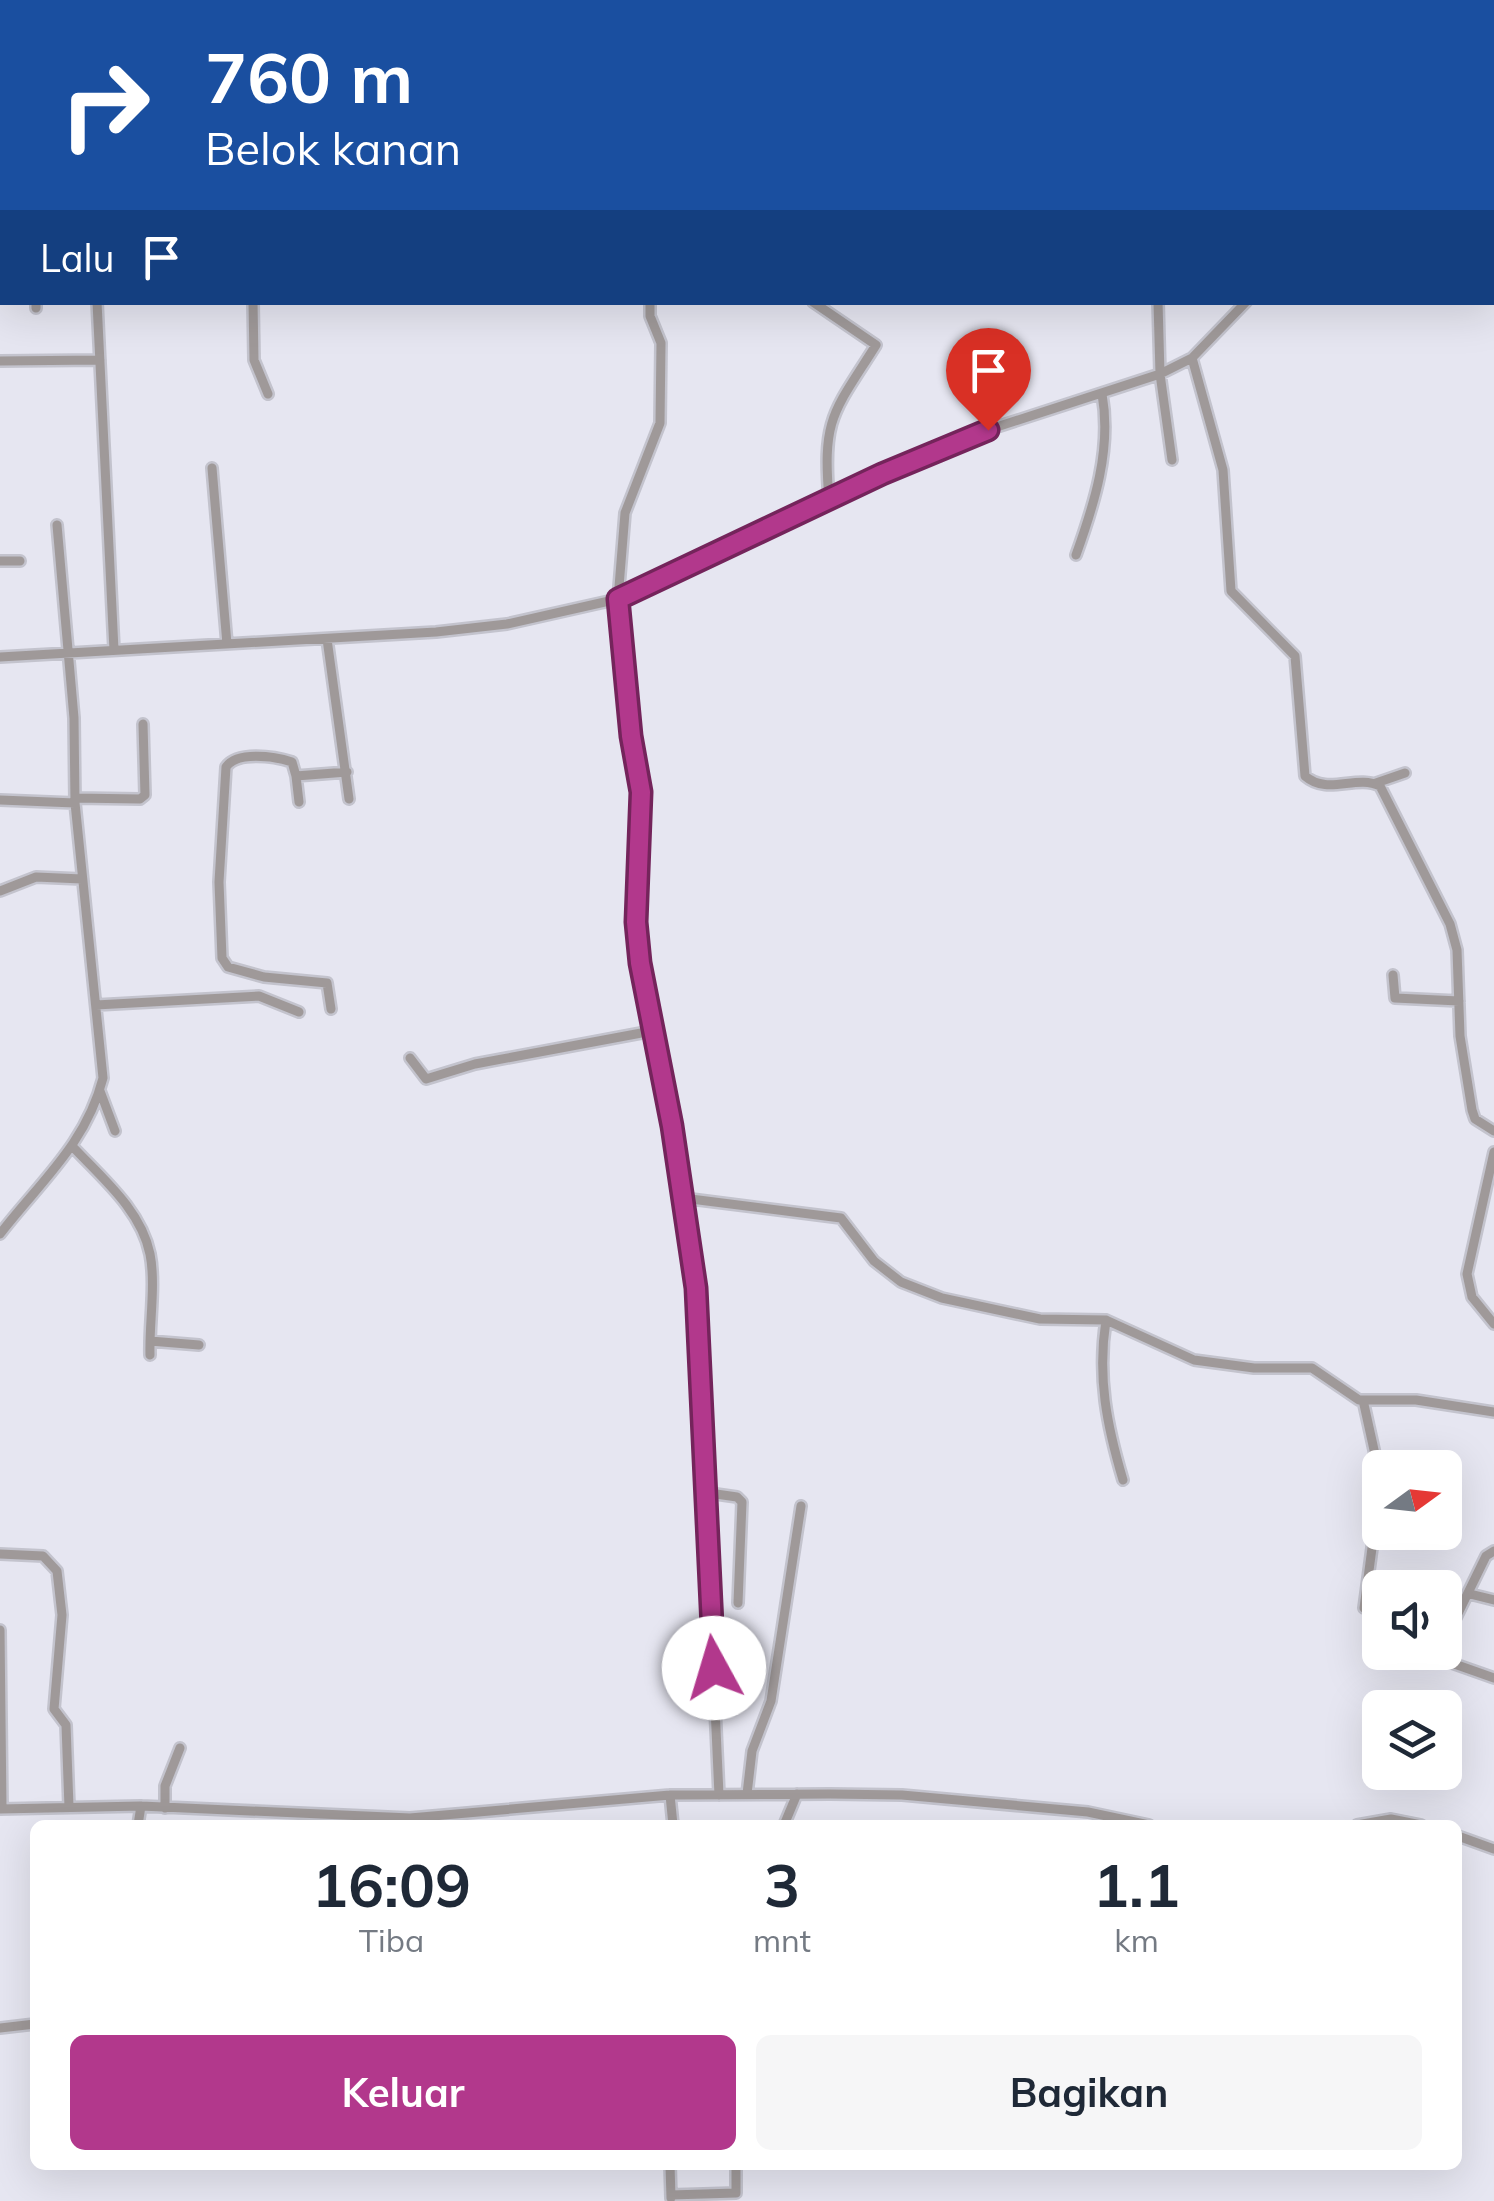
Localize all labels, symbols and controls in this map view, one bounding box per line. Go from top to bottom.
text: 760 m [205,33,413,121]
icon: right [40,40,170,170]
text: Belok kanan [205,120,461,176]
icon: arrive [134,230,189,285]
text: Lalu [40,234,114,282]
pin [946,328,1031,431]
icon: arrive [961,343,1016,398]
north arrow [1362,1450,1462,1550]
map controls [1362,1450,1462,1790]
button: sound [1362,1570,1462,1670]
position arrow [662,1616,766,1720]
button: layers [1362,1690,1462,1790]
text: 16:09 [312,1847,471,1922]
text: 3 [764,1847,800,1922]
text: 1.1 [1093,1847,1180,1922]
text: Tiba [359,1920,424,1960]
text: mnt [753,1920,811,1960]
text: km [1114,1920,1159,1960]
button: Keluar [70,2035,736,2150]
button: Bagikan [756,2035,1422,2150]

